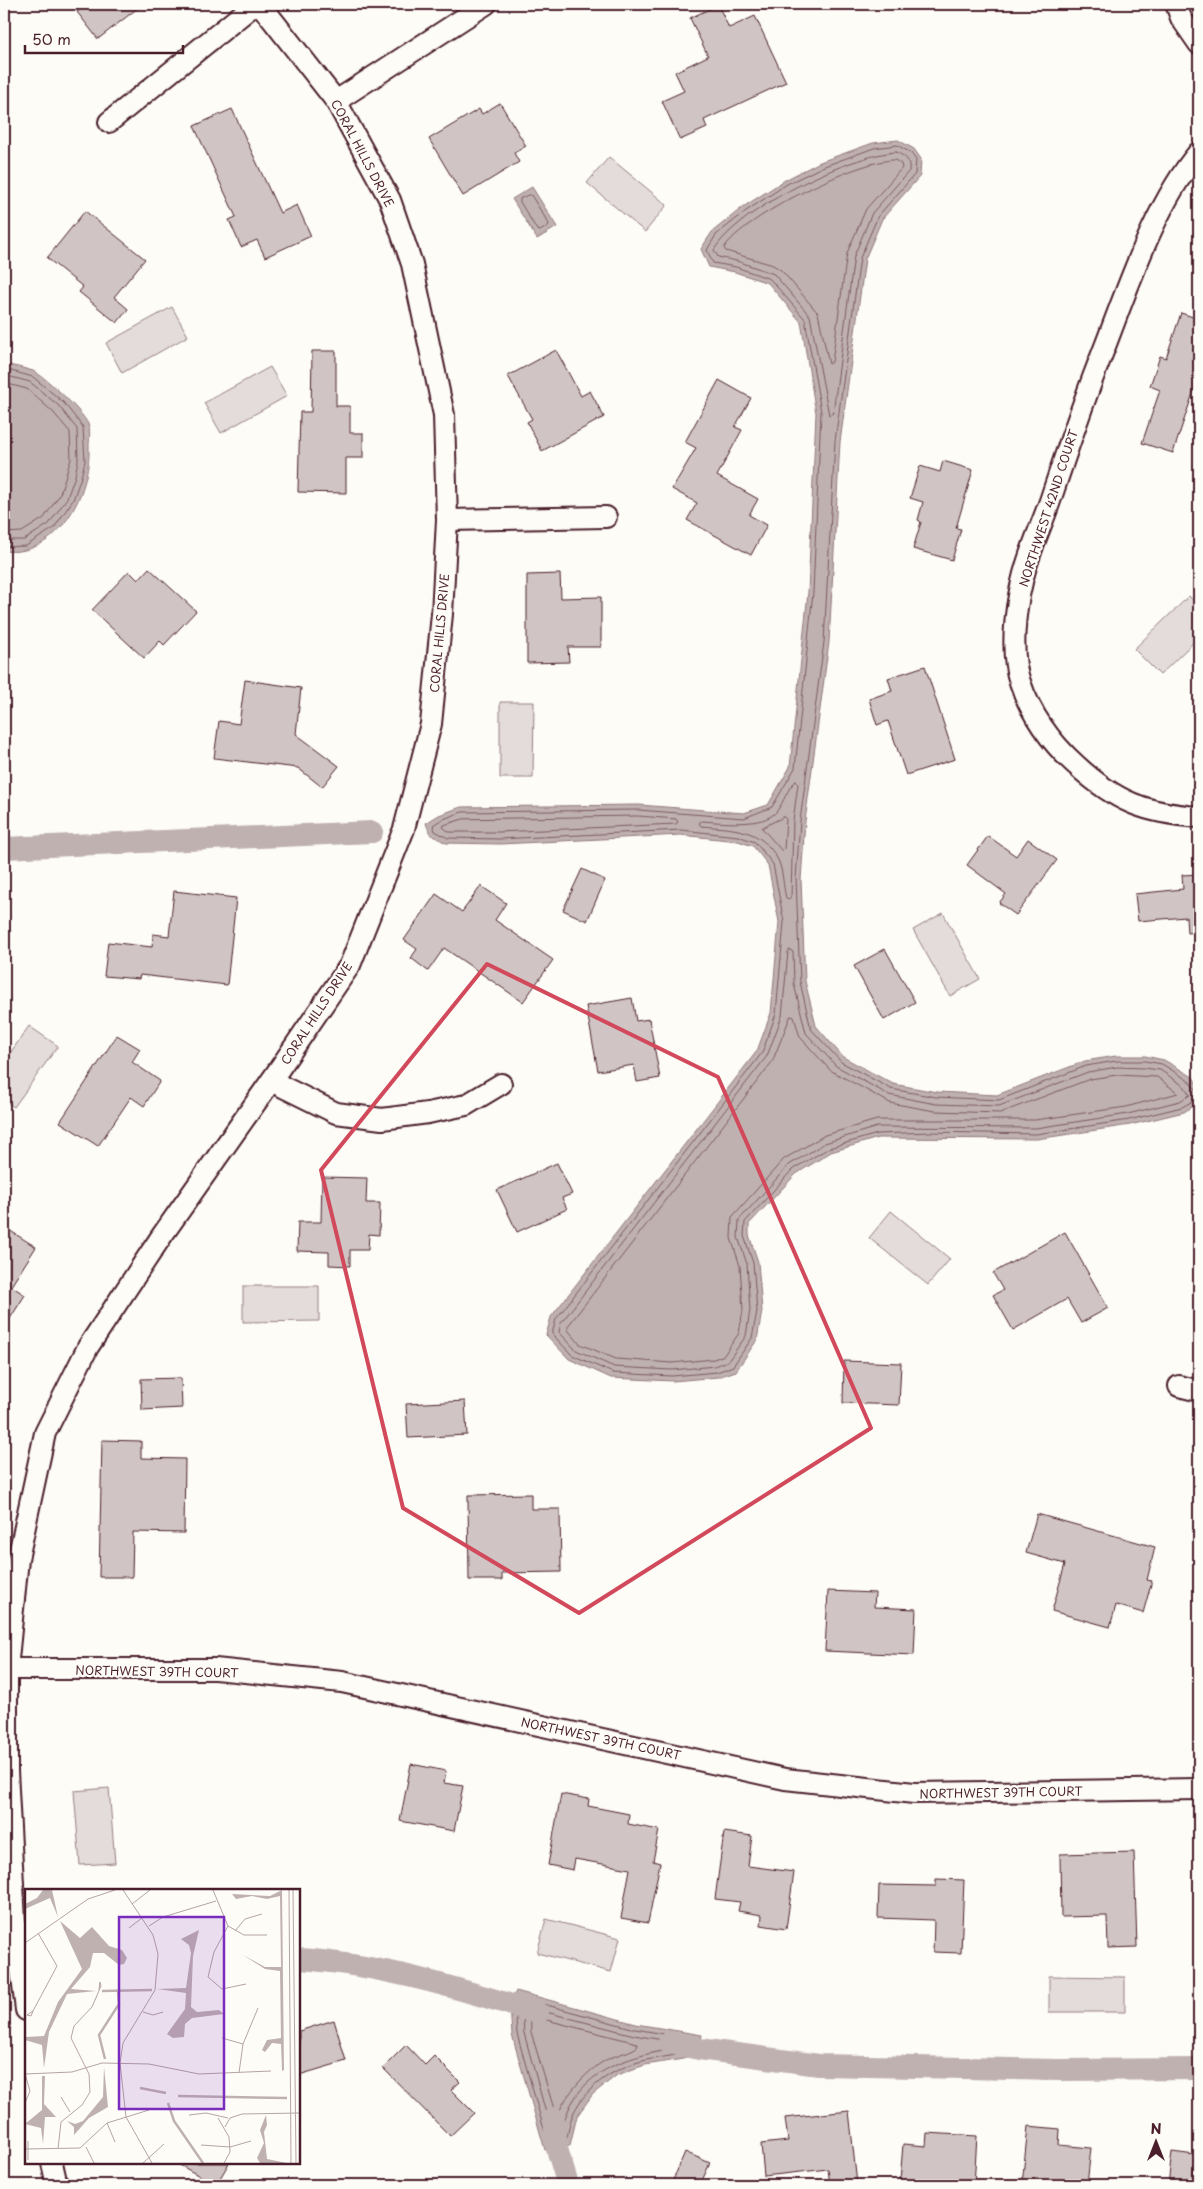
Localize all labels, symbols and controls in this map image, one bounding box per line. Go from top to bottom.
scale bar [25,22,182,54]
text: 50 m [32,27,71,50]
street label: CORAL HILLS DRIVE [327,96,399,210]
street label: NORTHWEST 42ND COURT [1014,426,1082,589]
street label: CORAL HILLS DRIVE [425,573,453,693]
street label: CORAL HILLS DRIVE [276,958,356,1068]
street label: NORTHWEST 39TH COURT [75,1661,240,1681]
street label: NORTHWEST 39TH COURT [519,1712,683,1764]
street label: NORTHWEST 39TH COURT [919,1782,1084,1802]
inset map [25,1889,300,2164]
north arrow [1130,2116,1180,2166]
text: N [1150,2118,1162,2139]

